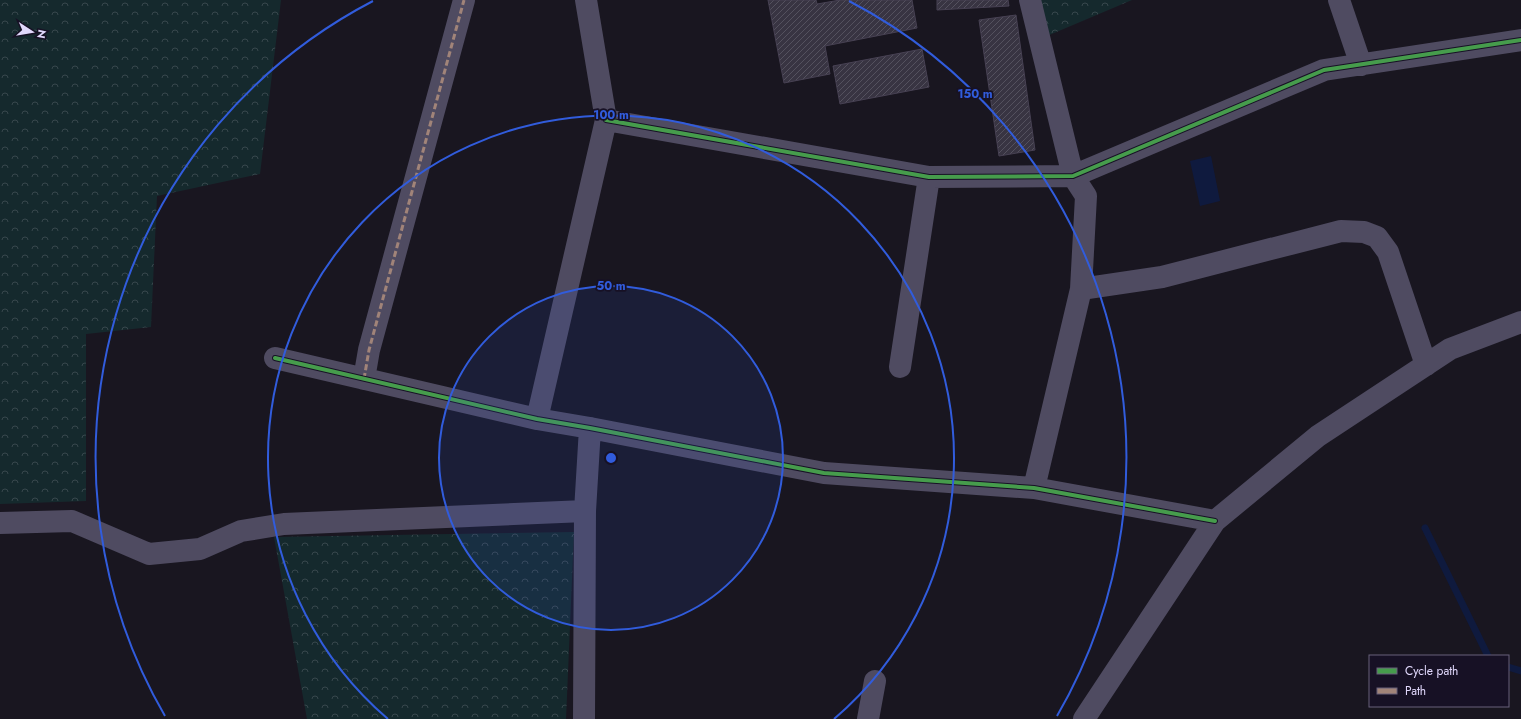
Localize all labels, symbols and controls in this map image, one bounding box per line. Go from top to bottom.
north arrow [12,12,52,52]
text: N [33,28,51,40]
text: 150 m [957,85,993,103]
text: 100 m [593,106,629,124]
text: 50 m [596,277,626,295]
centre of rings [604,451,618,465]
legend [1369,655,1509,707]
text: Cycle path [1405,662,1458,680]
text: Path [1405,682,1426,700]

